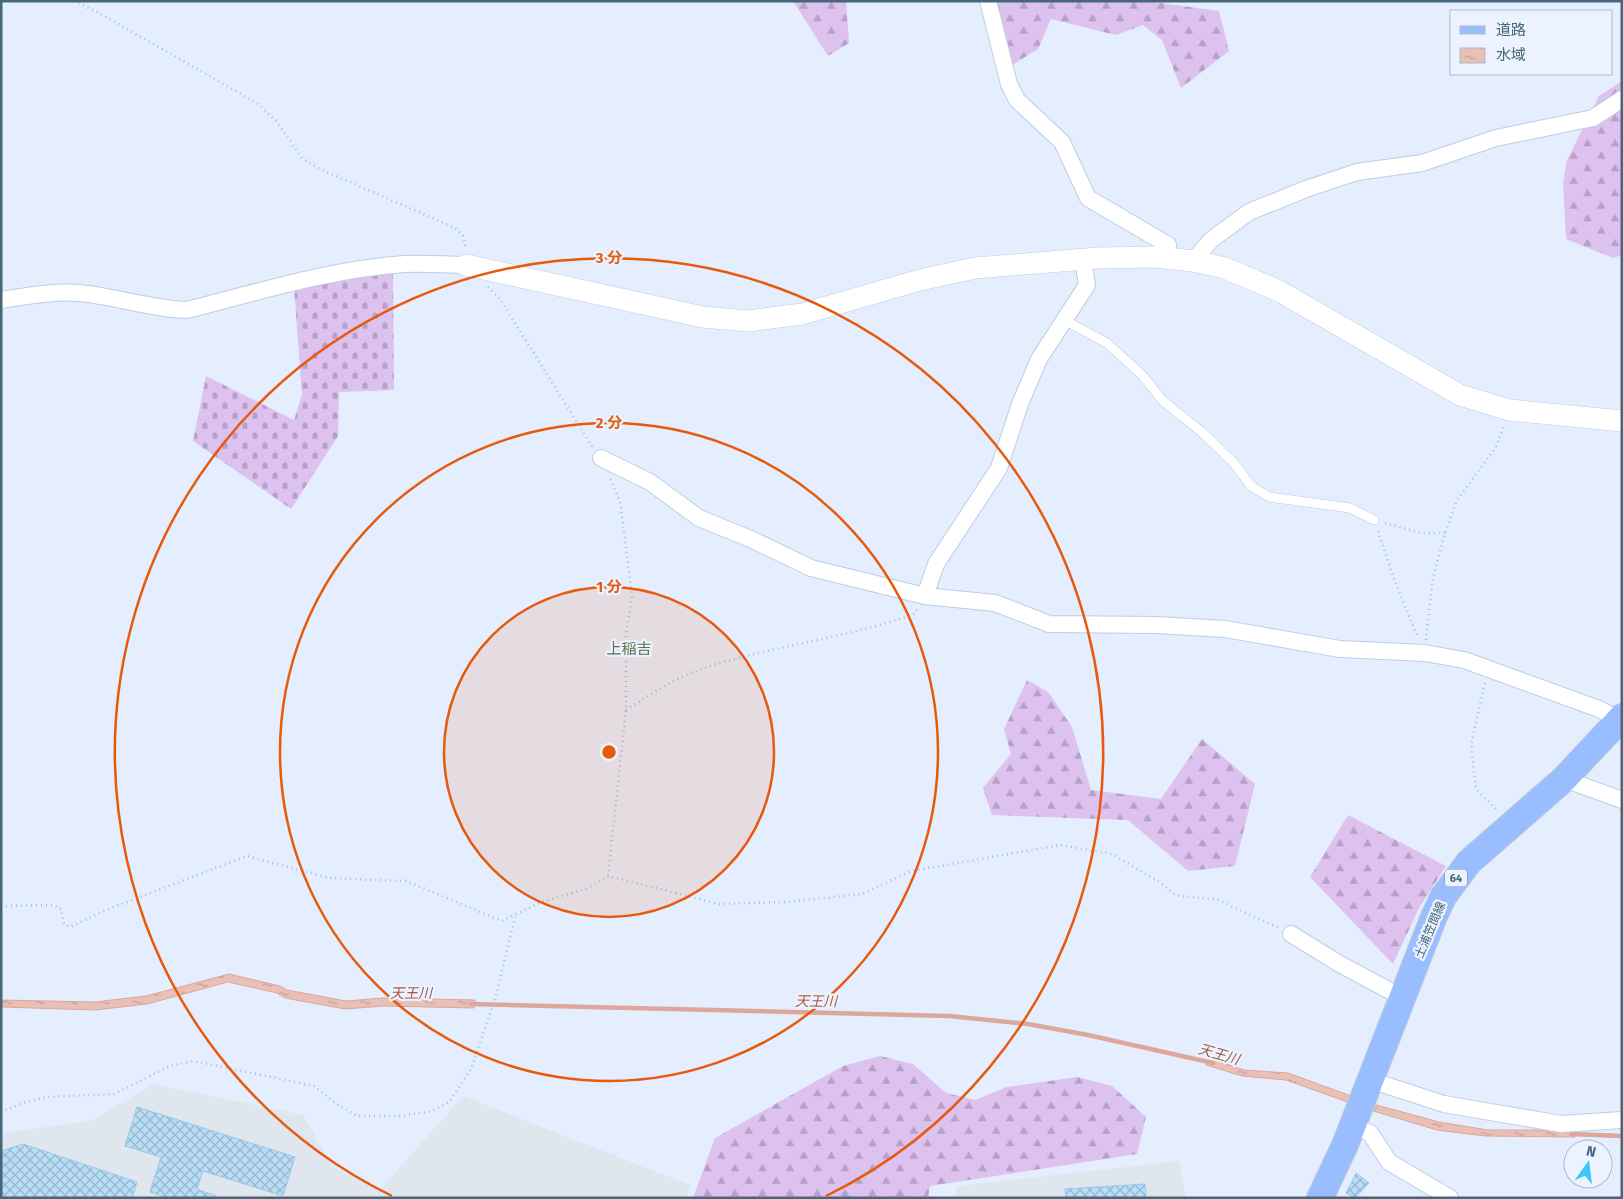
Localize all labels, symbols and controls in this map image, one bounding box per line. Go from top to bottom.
legend [1450,10,1613,75]
text: 道路 [1496,21,1526,39]
text: 水域 [1496,46,1526,64]
text: 3 分 [595,249,622,267]
text: 2 分 [596,414,622,432]
text: 1 分 [596,578,622,596]
district label: 上稲吉 [606,640,652,658]
centre of rings [600,743,618,761]
road number: 64 [1445,870,1467,886]
street label: 土浦笠間線 [1412,900,1448,960]
water label: 天王川 [390,985,434,1002]
water label: 天王川 [795,993,839,1010]
water label: 天王川 [1196,1041,1243,1069]
north arrow [1563,1139,1613,1189]
text: N [1584,1142,1598,1161]

